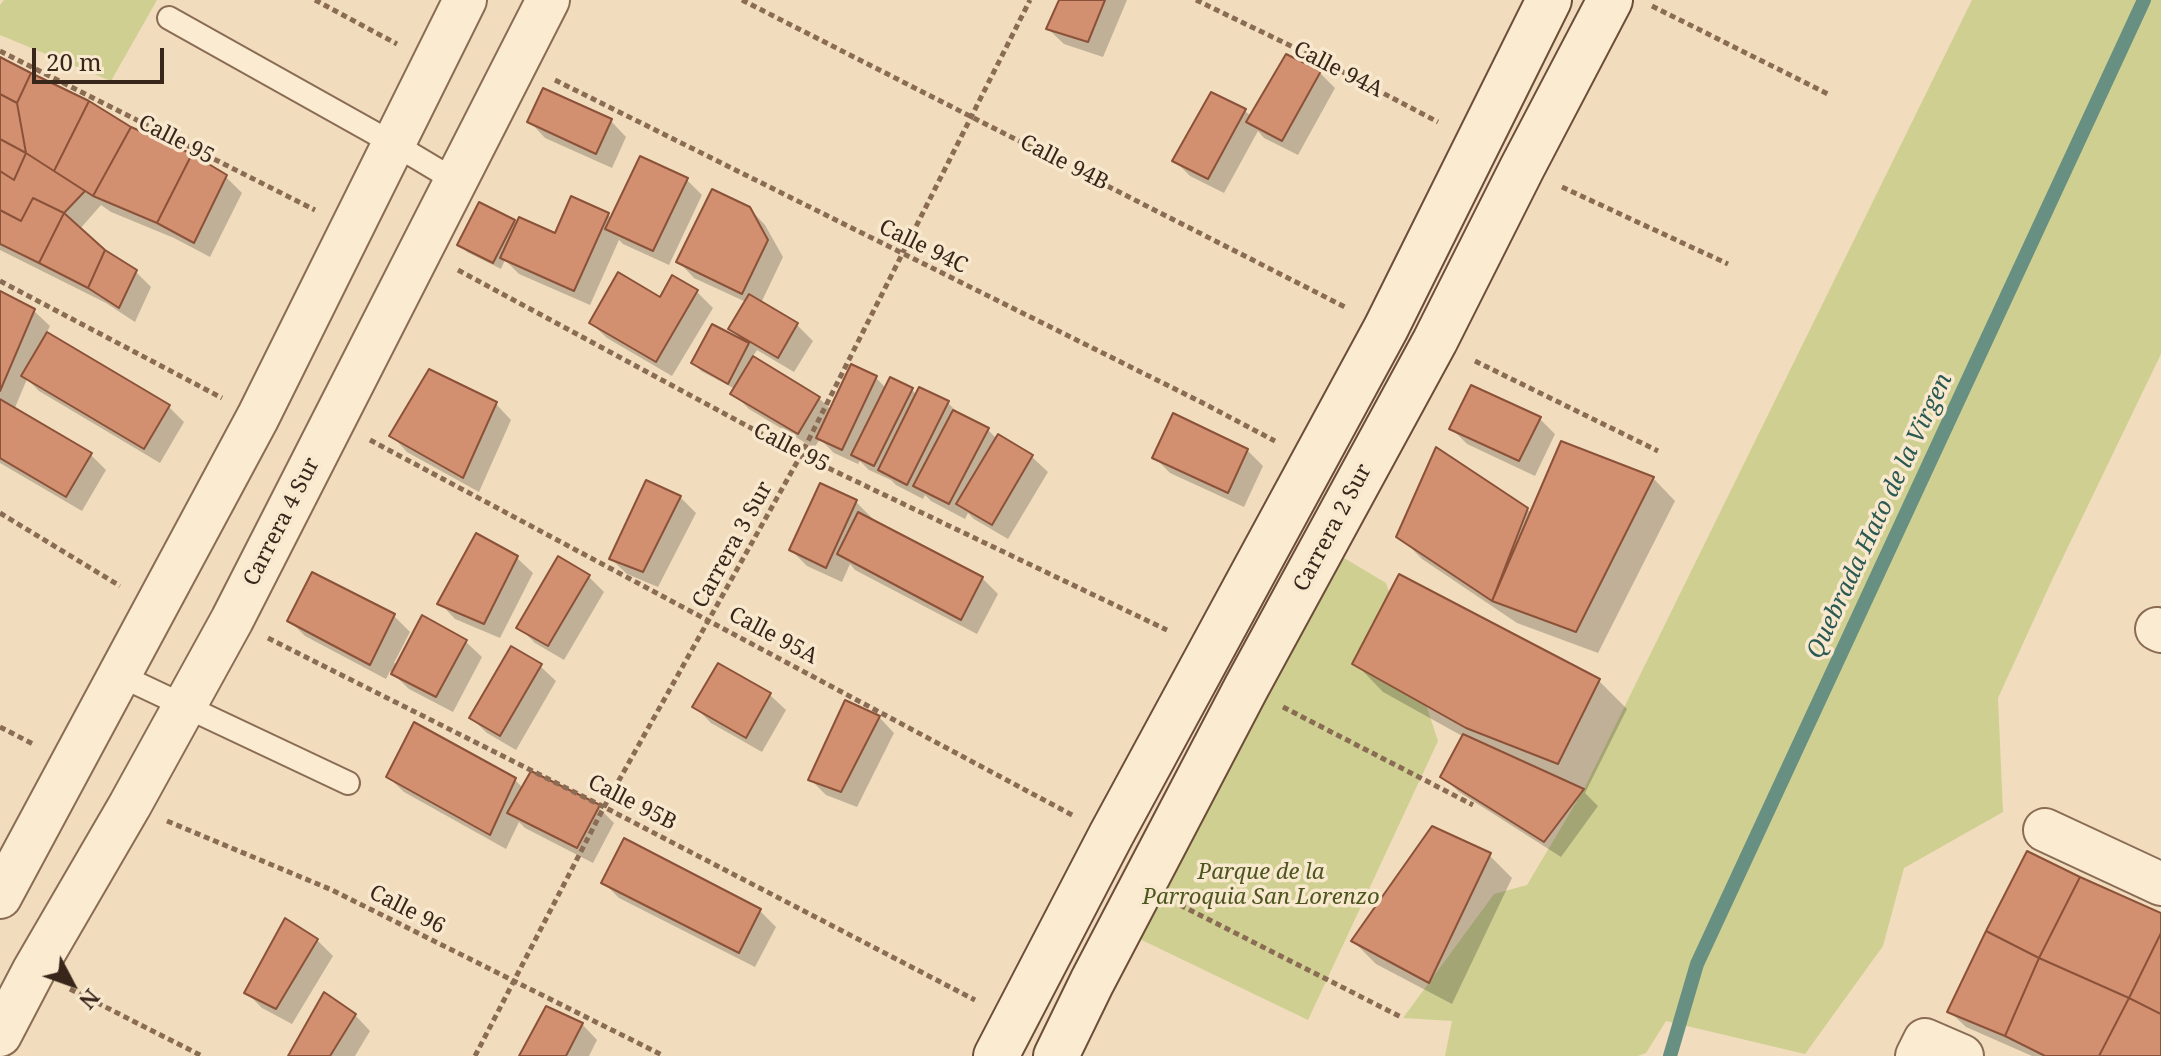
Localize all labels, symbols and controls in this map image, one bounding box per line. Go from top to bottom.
scale bar [36,32,168,82]
street label: Calle 94A [1289,36,1387,104]
text: 20 m [46,45,102,78]
street label: Calle 95 [134,110,218,170]
street label: Calle 94B [1015,129,1113,197]
street label: Calle 94C [874,214,972,280]
water label: Quebrada Hato de la Virgen [1801,369,1959,663]
street label: Calle 95 [749,418,833,478]
street label: Carrera 4 Sur [238,453,326,591]
street label: Carrera 2 Sur [1288,460,1378,596]
street label: Carrera 3 Sur [687,477,779,613]
street label: Calle 95A [724,602,822,670]
street label: Calle 95B [583,769,681,837]
park label: Parque de la Parroquia San Lorenzo [1142,860,1380,912]
street label: Calle 96 [365,880,449,940]
north arrow [32,944,112,1024]
text: N [73,983,107,1016]

